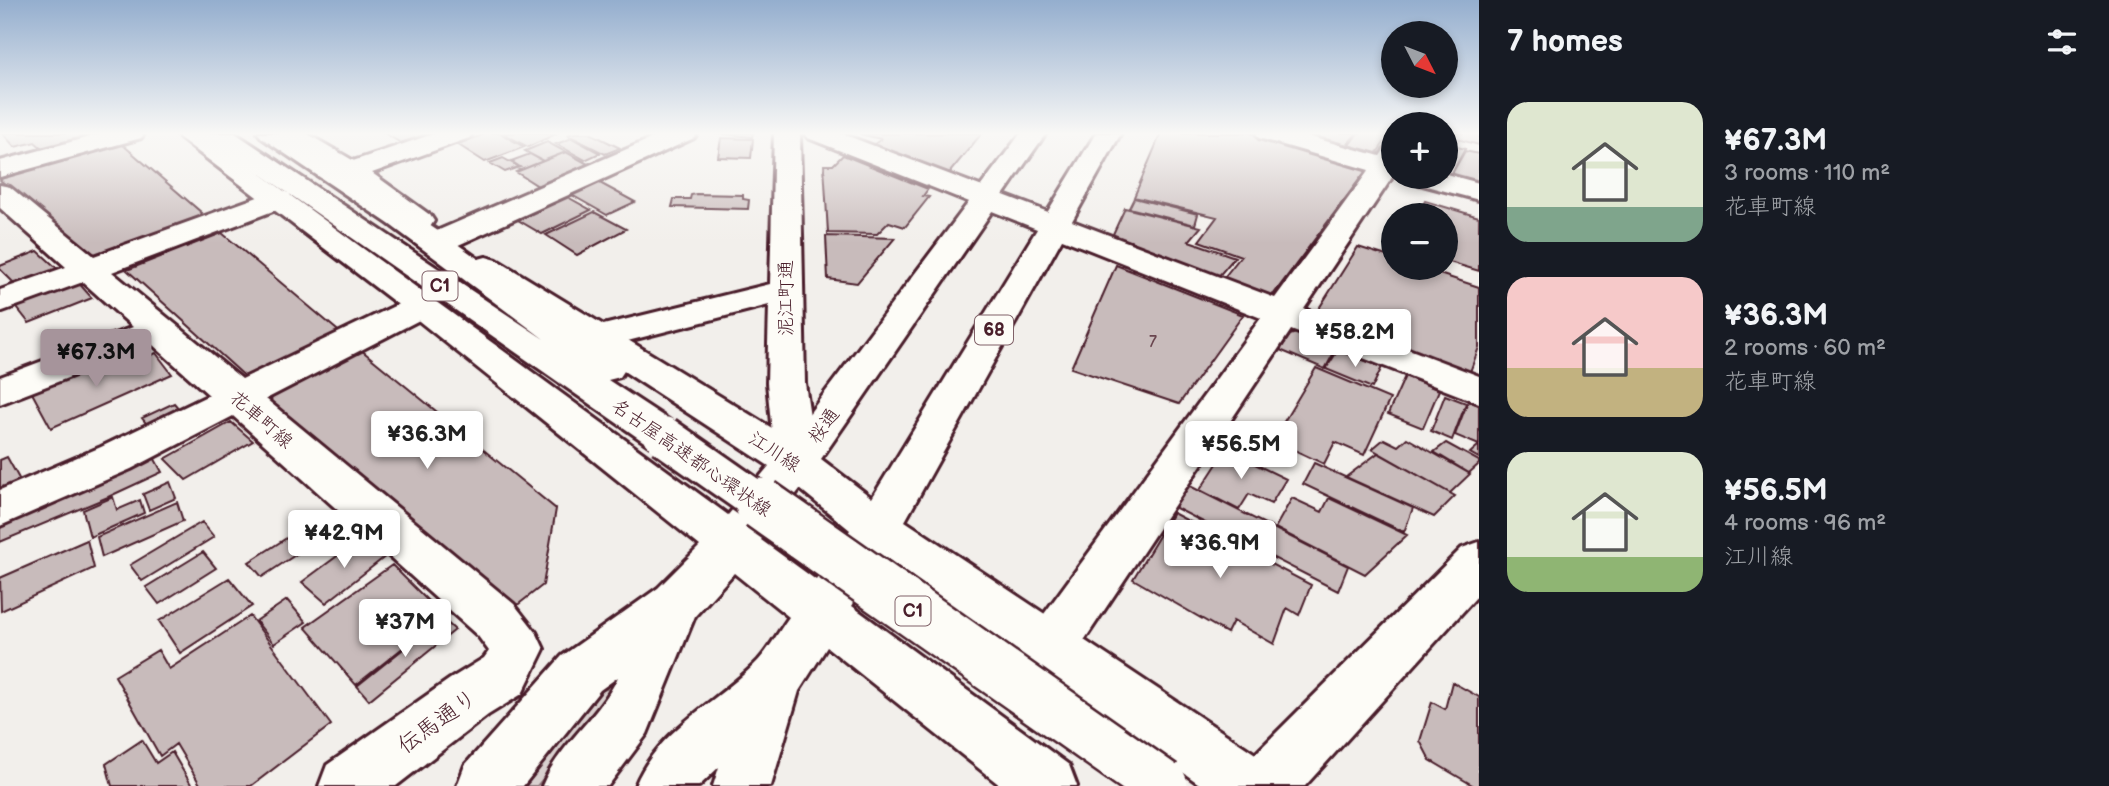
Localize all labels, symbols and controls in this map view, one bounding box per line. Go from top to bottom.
north arrow [1381,21,1458,98]
map controls [1381,21,1458,280]
icon: filters [2043,23,2081,61]
text: 7 homes [1507,24,1623,60]
button: + [1381,112,1458,189]
text: ¥67.3M [1724,123,1827,159]
icon: home [1563,130,1647,214]
text: 3 rooms · 110 m² [1724,159,1890,187]
text: 花車町線 [1724,193,1816,221]
button: − [1381,203,1458,280]
street label: 泥江町通 [775,260,798,336]
road number: C1 [422,272,458,300]
text: ¥36.3M [1724,298,1828,334]
icon: home [1563,305,1647,389]
pin: ¥58.2M [1298,310,1412,369]
road number: 68 [975,316,1013,344]
text: ¥58.2M [1315,318,1395,346]
pin: ¥67.3M [39,330,153,389]
house number: 7 [1149,333,1157,352]
text: 2 rooms · 60 m² [1724,334,1886,362]
text: ¥67.3M [56,338,136,366]
text: 花車町線 [1724,368,1816,396]
street label: 花車町線 [225,387,297,454]
street label: 名古屋高速都心環状線 [607,394,776,522]
street label: 桜通 [804,404,845,448]
pin: ¥36.3M [370,412,484,471]
text: ¥36.3M [387,420,467,448]
pin: ¥56.5M [1184,421,1298,481]
street label: 江川線 [744,427,804,477]
text: ¥56.5M [1201,430,1281,458]
text: ¥56.5M [1724,473,1828,509]
icon: home [1563,480,1647,564]
text: 4 rooms · 96 m² [1724,509,1886,537]
pin: ¥42.9M [287,510,401,570]
text: ¥42.9M [304,519,384,547]
pin: ¥36.9M [1163,520,1277,580]
text: ¥36.9M [1180,529,1260,557]
text: 江川線 [1724,543,1793,571]
road number: C1 [895,596,930,626]
pin: ¥37M [364,600,446,659]
text: ¥37M [375,608,435,636]
street label: 伝馬通り [392,683,483,760]

